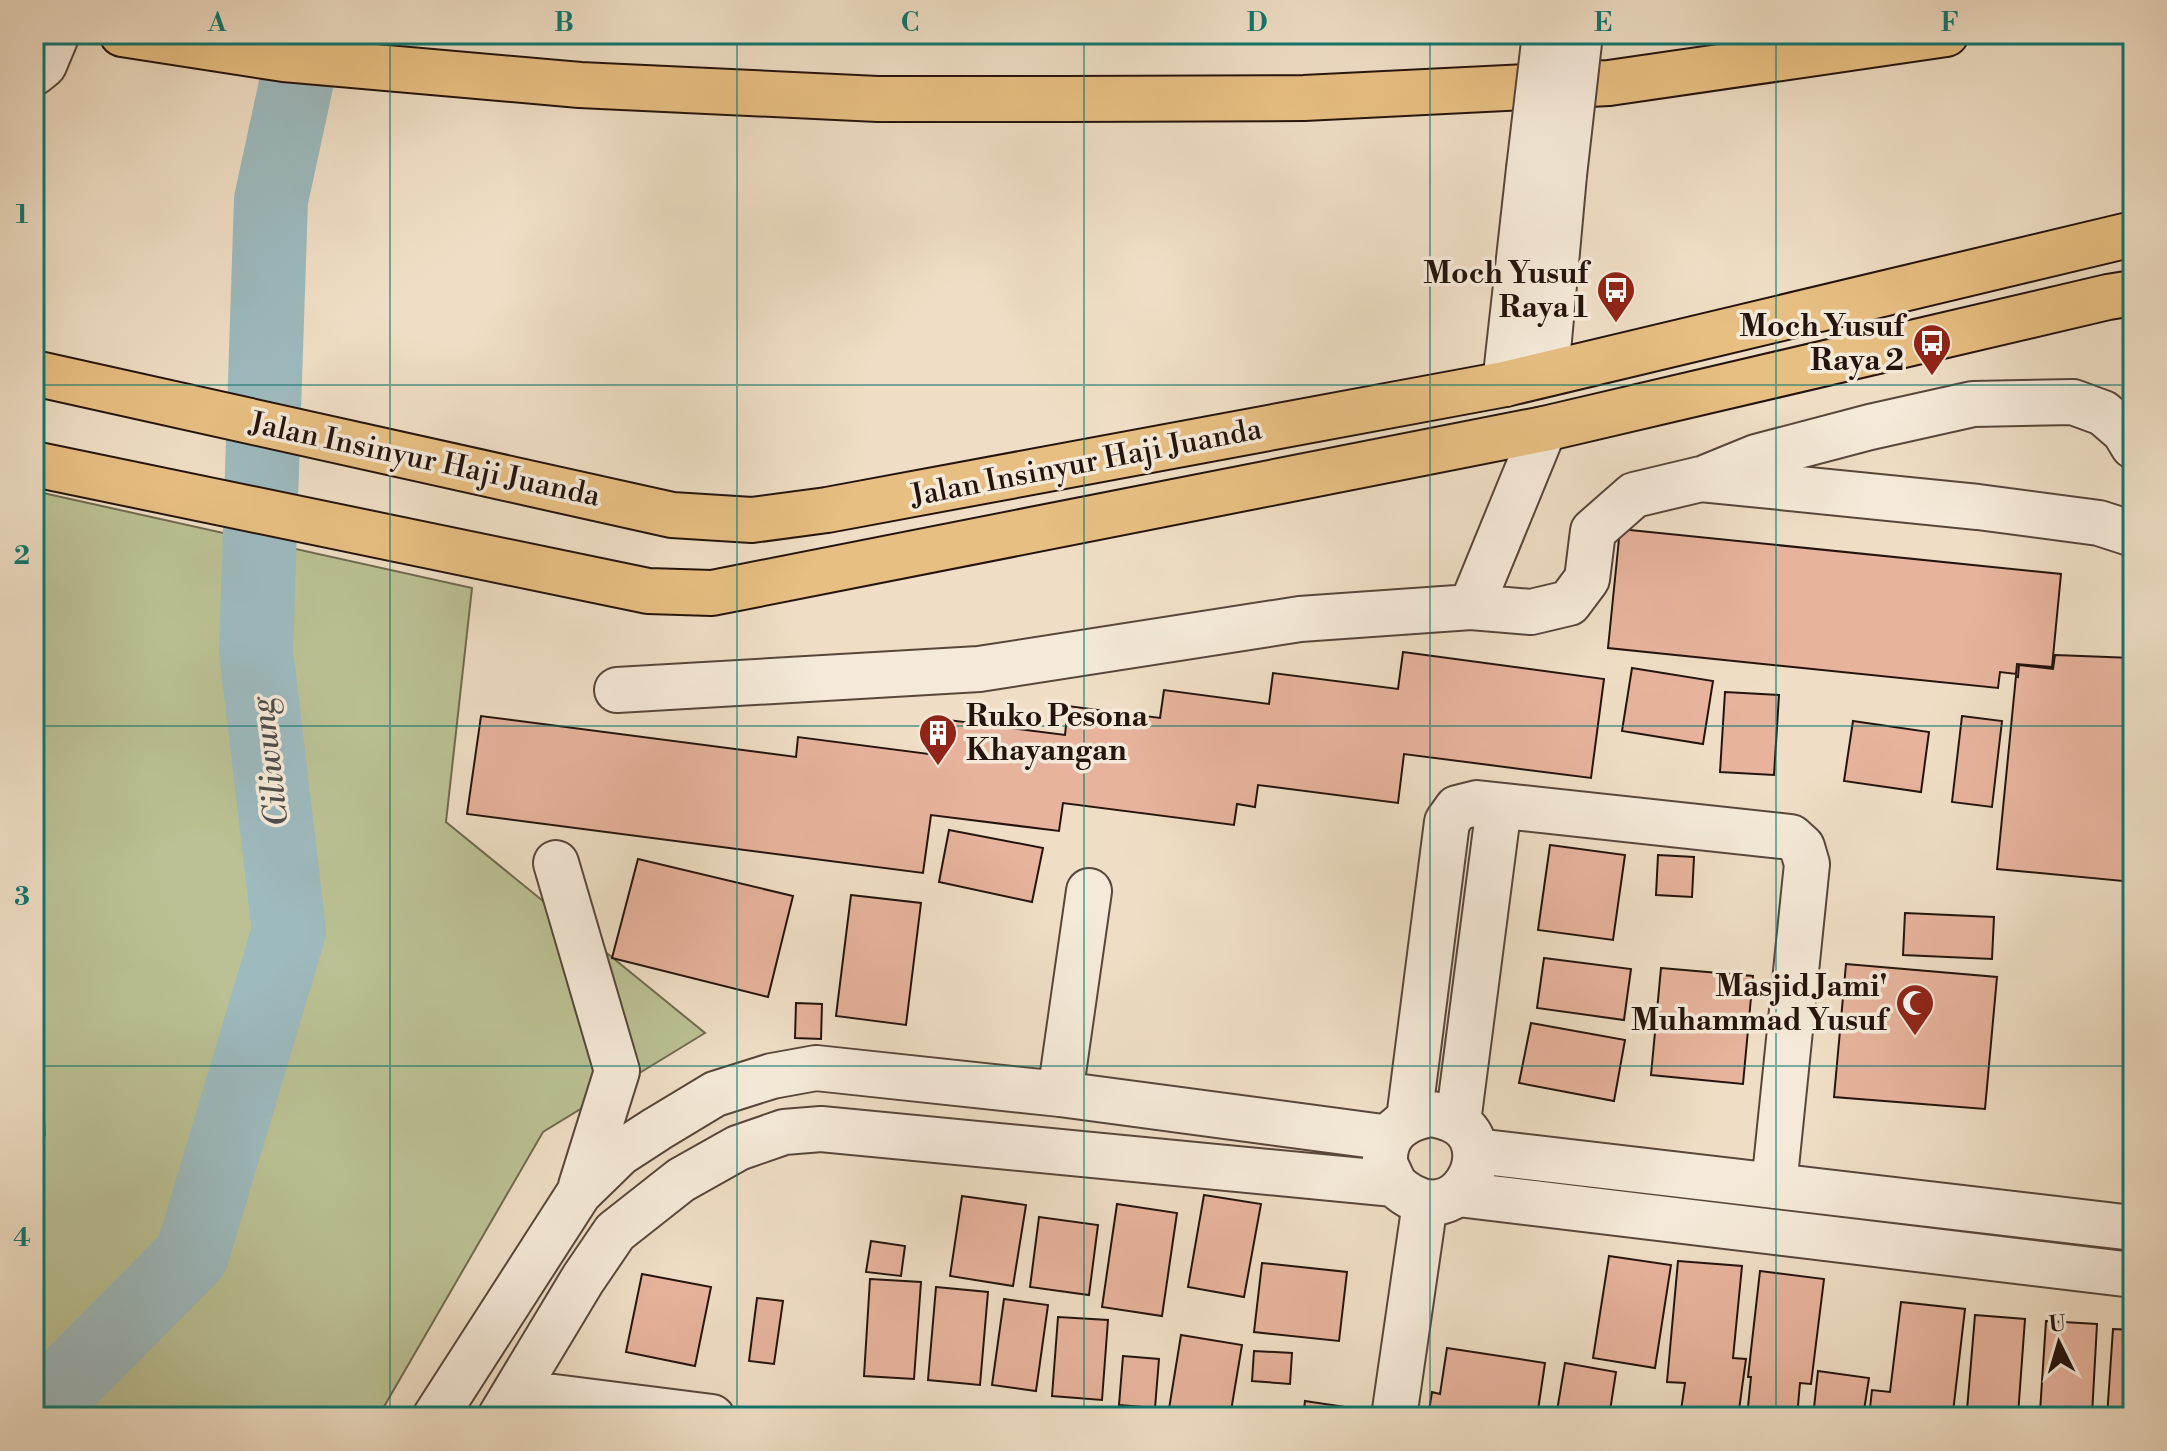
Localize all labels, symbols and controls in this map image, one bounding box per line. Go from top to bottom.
text: A [207,7,227,39]
text: B [554,7,574,39]
text: C [901,7,919,39]
text: D [1247,7,1267,39]
text: E [1594,7,1612,39]
text: F [1941,7,1959,39]
text: 1 [16,199,29,231]
place label: Moch Yusuf Raya 1 [1423,255,1592,327]
bus stop icon: Moch Yusuf Raya 1 [1595,269,1637,324]
place label: Moch Yusuf Raya 2 [1739,308,1908,380]
bus stop icon: Moch Yusuf Raya 2 [1911,322,1953,377]
street label: Jalan Insinyur Haji Juanda [245,404,604,516]
street label: Jalan Insinyur Haji Juanda [906,410,1266,516]
text: 2 [14,540,30,572]
water label: Ciliwung [242,694,298,829]
place label: Ruko Pesona Khayangan [966,698,1149,770]
building icon: Ruko Pesona Khayangan [917,712,959,767]
text: 3 [14,881,30,913]
place label: Masjid Jami' Muhammad Yusuf [1631,968,1891,1040]
mosque icon: Masjid Jami' Muhammad Yusuf [1894,982,1936,1037]
text: 4 [13,1222,31,1254]
north arrow [2019,1303,2099,1383]
text: U [2048,1310,2067,1339]

